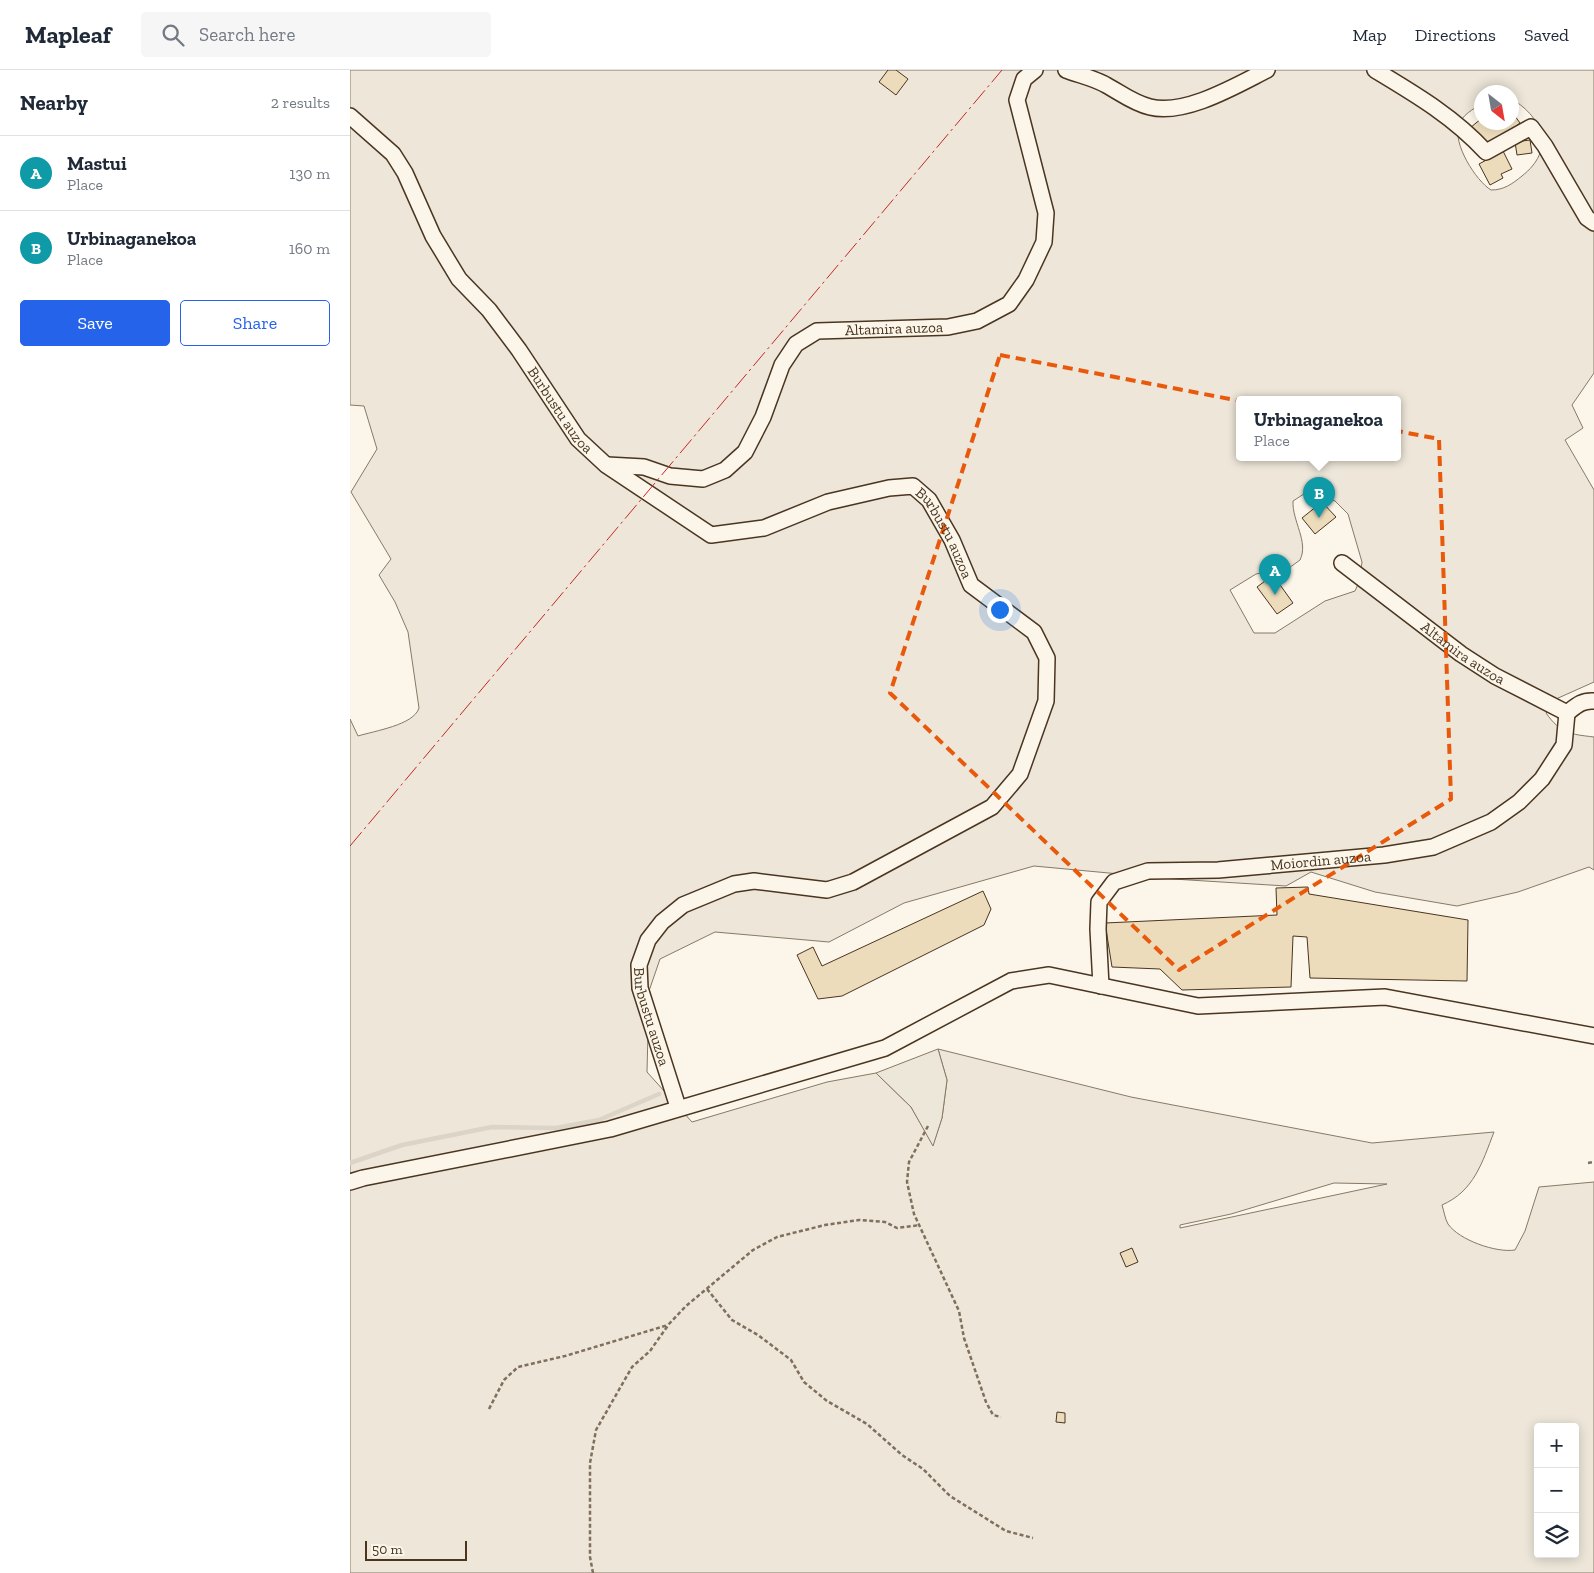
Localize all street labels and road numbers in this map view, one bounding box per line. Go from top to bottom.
street label: Altamira auzoa [845,318,943,339]
street label: Burbustu auzoa [524,363,597,457]
street label: Burbustu auzoa [912,484,976,581]
street label: Altamira auzoa [1417,618,1508,689]
street label: Moiordin auzoa [1270,847,1372,874]
street label: Burbustu auzoa [630,967,673,1068]

